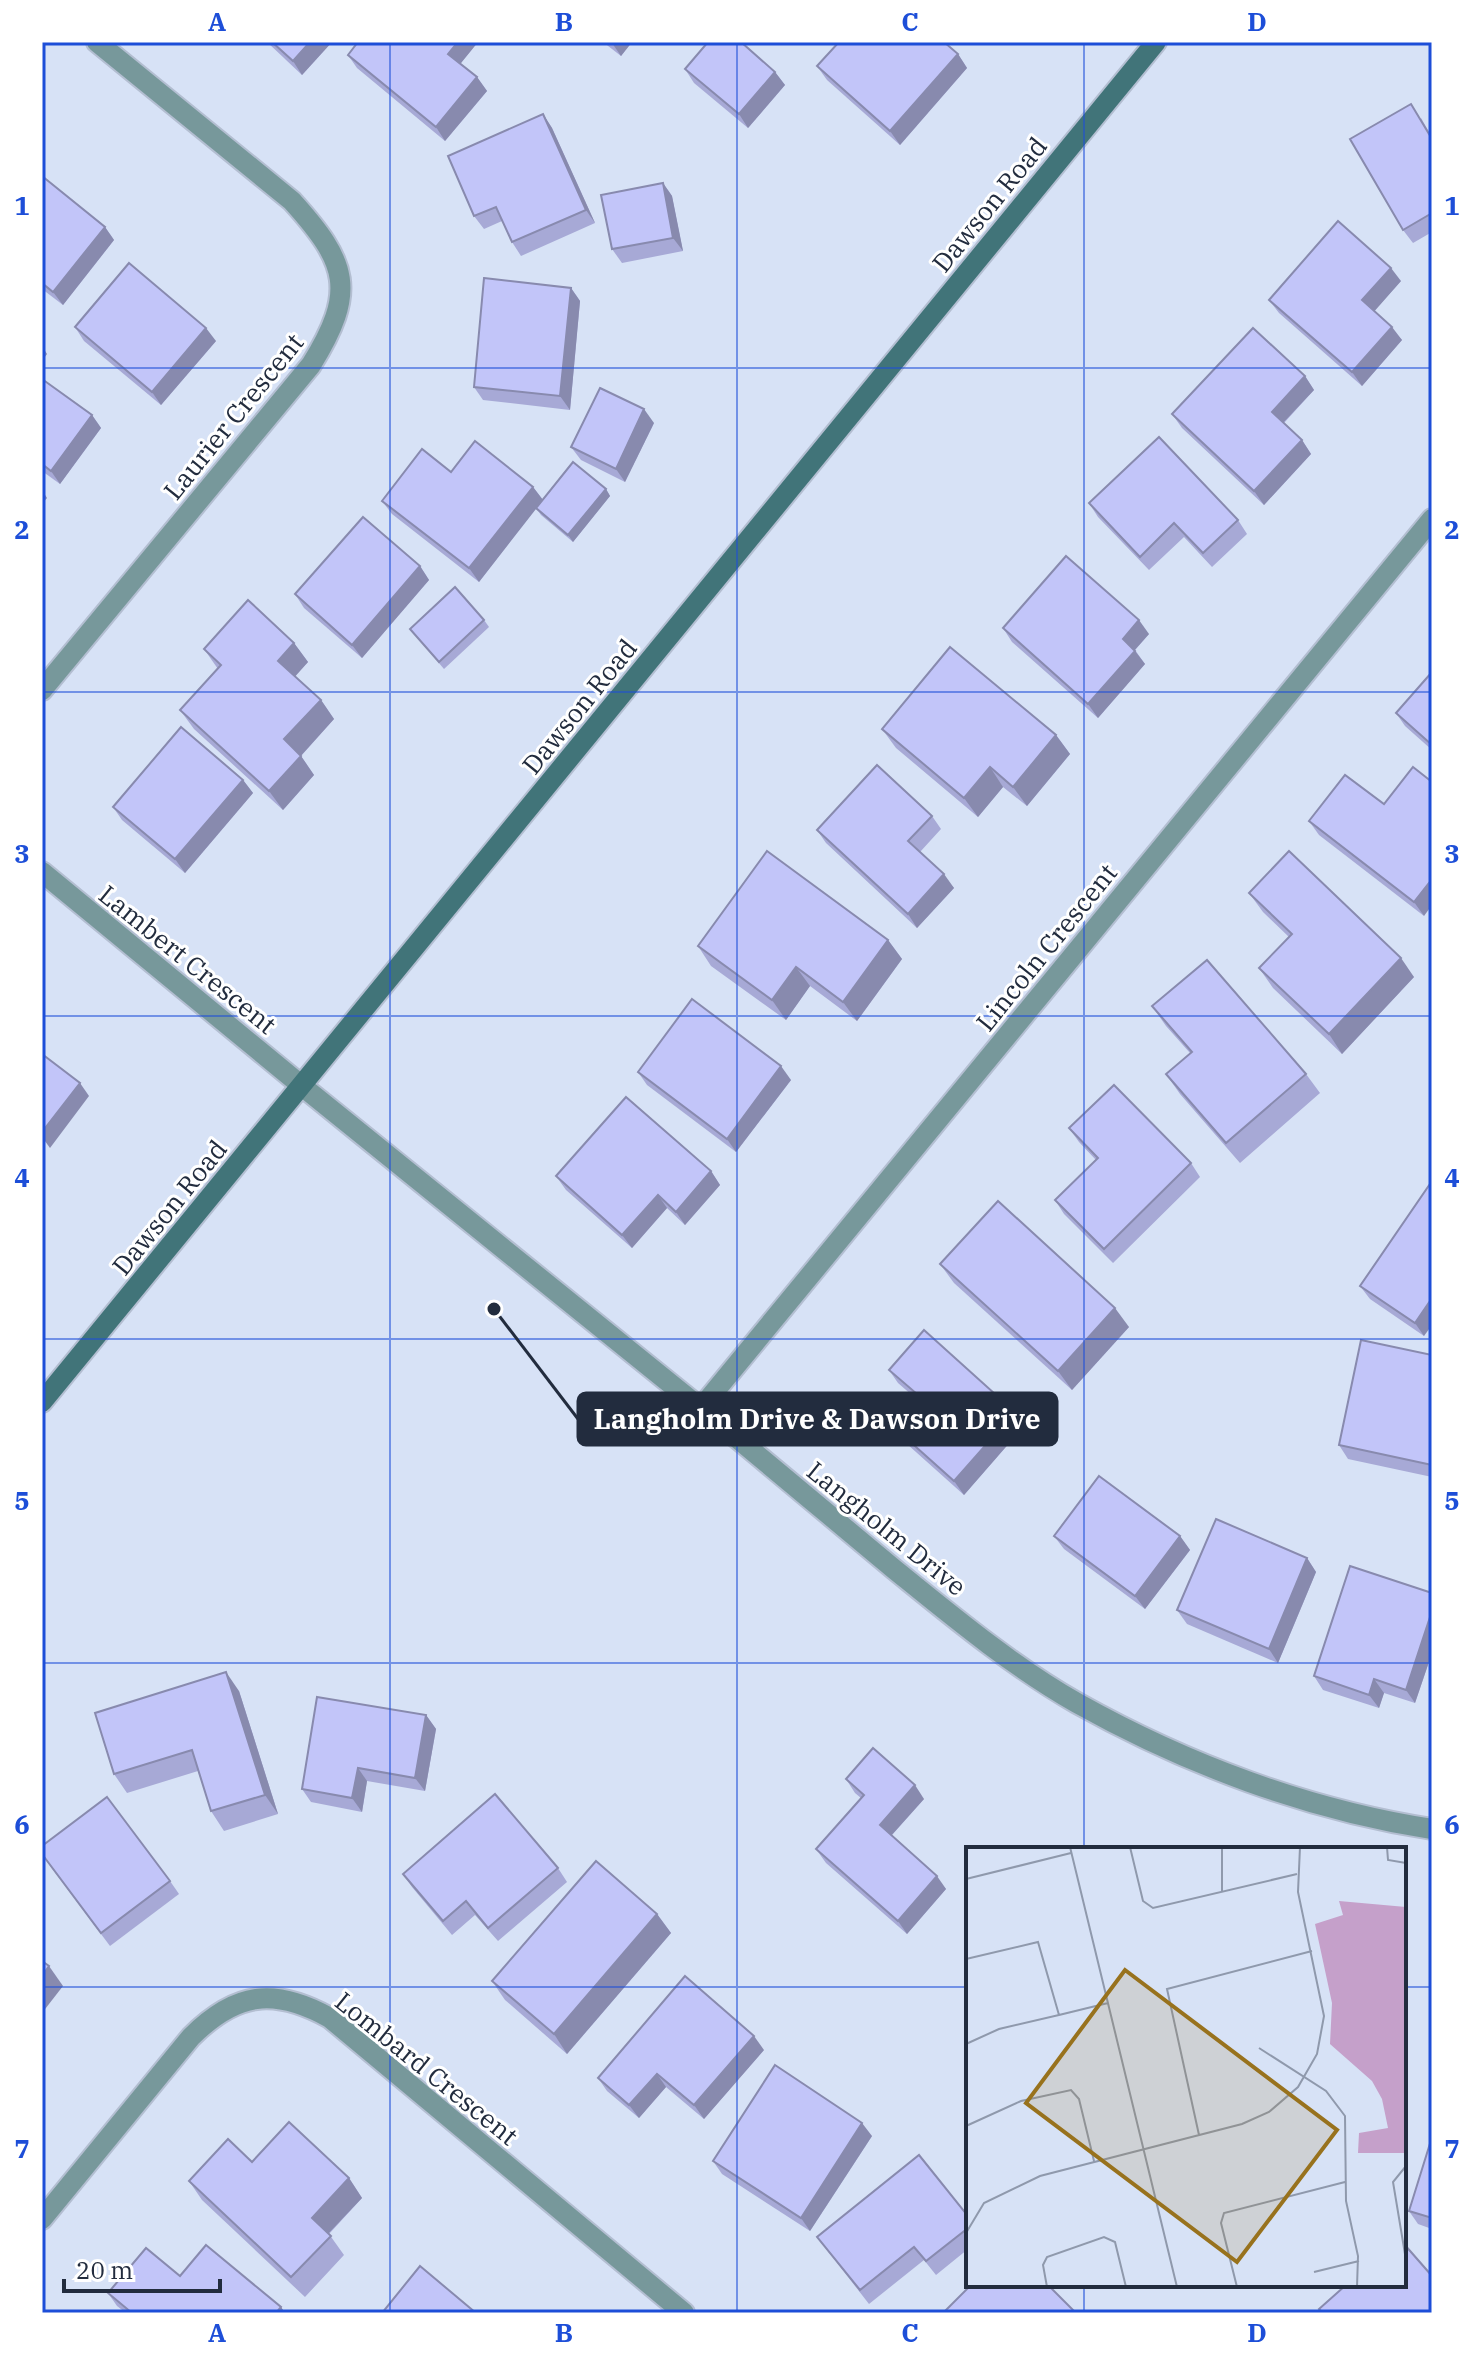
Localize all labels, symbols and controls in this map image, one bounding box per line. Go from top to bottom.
text: A [208,4,226,38]
text: B [555,4,573,38]
text: C [901,4,919,38]
text: D [1247,4,1267,38]
street label: Dawson Road [924,129,1054,279]
text: 1 [14,188,30,222]
text: 1 [1444,188,1460,222]
street label: Laurier Crescent [155,326,311,506]
text: 2 [14,512,30,546]
text: 2 [1444,512,1460,546]
street label: Dawson Road [514,631,644,781]
text: 3 [14,836,30,870]
text: 3 [1444,836,1460,870]
street label: Lincoln Crescent [968,856,1124,1038]
street label: Lambert Crescent [92,877,284,1041]
street label: Dawson Road [104,1132,234,1282]
text: 4 [14,1160,30,1194]
text: 4 [1444,1160,1460,1194]
callout: Langholm Drive & Dawson Drive [578,1393,1057,1445]
text: Langholm Drive & Dawson Drive [593,1400,1041,1437]
street label: Langholm Drive [800,1453,974,1603]
text: 5 [14,1483,30,1517]
text: 5 [1444,1483,1460,1517]
text: 6 [14,1807,30,1841]
text: 6 [1444,1807,1460,1841]
inset map [966,1847,1406,2287]
street label: Lombard Crescent [329,1984,525,2152]
text: 7 [14,2131,30,2165]
text: 7 [1444,2131,1460,2165]
scale bar [64,2243,220,2293]
text: 20 m [76,2254,133,2286]
text: A [208,2315,226,2349]
text: B [555,2315,573,2349]
text: C [901,2315,919,2349]
text: D [1247,2315,1267,2349]

